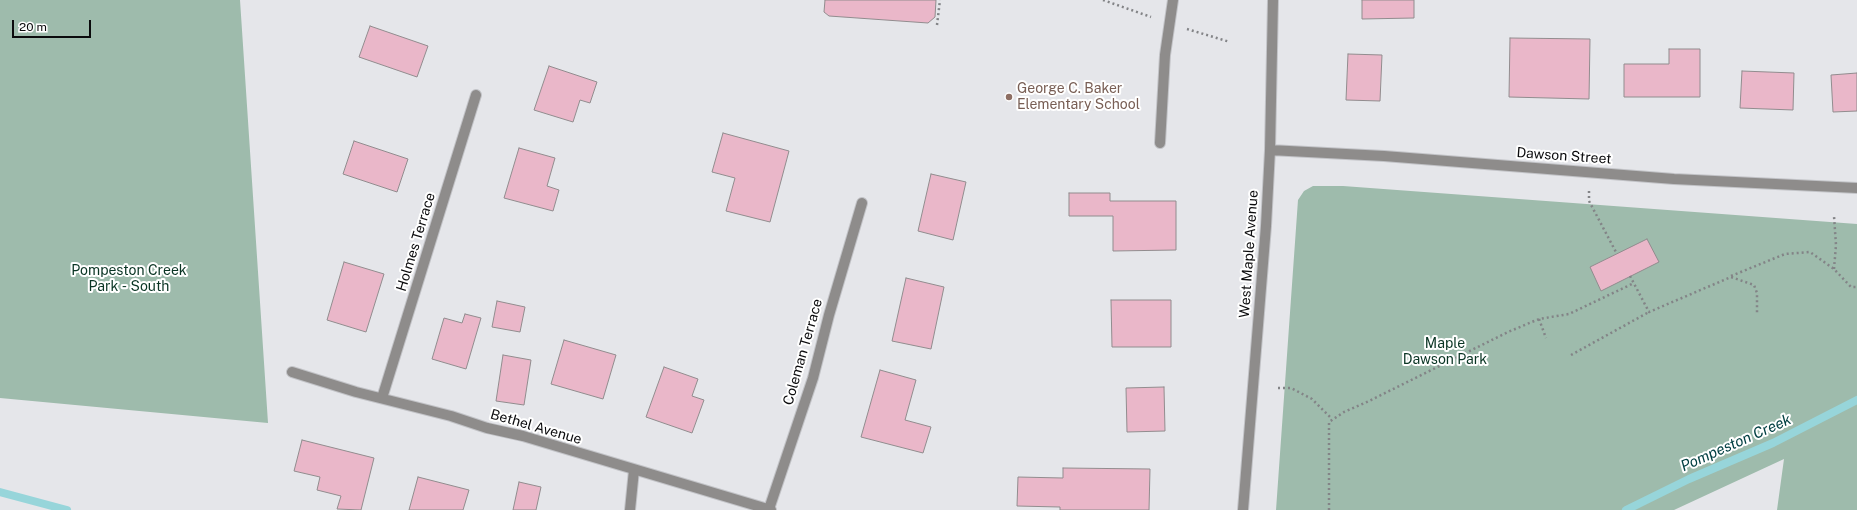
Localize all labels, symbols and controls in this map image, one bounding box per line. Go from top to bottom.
scale bar [14,12,93,38]
text: 20 m [19,20,47,34]
place label: George C. Baker Elementary School [1017,81,1140,114]
marker: George C. Baker Elementary School [1004,92,1014,102]
street label: Dawson Street [1516,144,1612,168]
street label: West Maple Avenue [1236,190,1262,318]
street label: Holmes Terrace [393,191,439,293]
park label: Pompeston Creek Park - South [71,263,187,296]
street label: Coleman Terrace [780,297,826,407]
park label: Maple Dawson Park [1403,336,1487,368]
street label: Bethel Avenue [488,406,584,448]
water label: Pompeston Creek [1678,411,1794,475]

